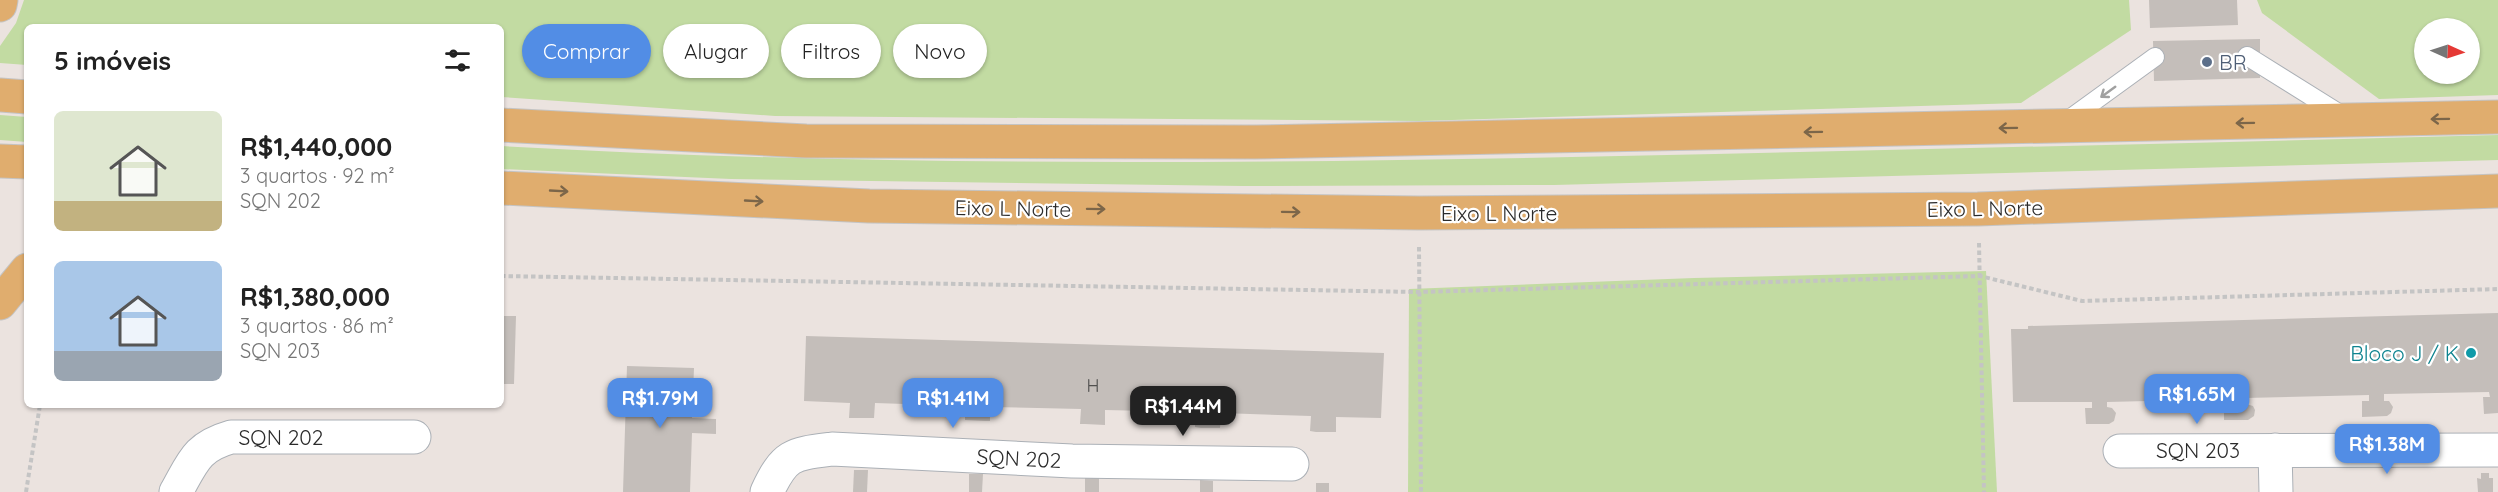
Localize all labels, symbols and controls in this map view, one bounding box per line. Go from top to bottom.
north arrow [2414,18,2480,84]
map controls [2414,18,2480,84]
chip: Comprar [522,24,651,78]
chip: Alugar [663,24,769,78]
chip: Filtros [781,24,881,78]
chip: Novo [893,24,987,78]
text: 5 imóveis [54,44,171,77]
icon: filters [441,44,474,77]
place label: BR [2219,49,2247,75]
marker: BR [2200,55,2214,69]
one-way arrow [2100,86,2116,98]
one-way arrow [2430,113,2450,124]
one-way arrow [2235,117,2255,129]
one-way arrow [1998,122,2018,134]
one-way arrow [1803,126,1823,138]
text: R$1,440,000 [240,130,392,163]
icon: home [102,135,174,207]
text: 3 quartos · 92 m² [240,163,395,188]
one-way arrow [549,185,569,196]
text: SQN 202 [240,188,321,213]
street label: Eixo L Norte [954,194,1072,222]
street label: Eixo L Norte [1926,194,2044,222]
one-way arrow [744,195,764,206]
street label: Eixo L Norte [1441,200,1557,226]
one-way arrow [1086,203,1106,215]
one-way arrow [1281,206,1301,218]
text: R$1,380,000 [240,280,390,313]
icon: home [102,285,174,357]
text: 3 quartos · 86 m² [240,313,394,338]
text: SQN 203 [240,338,320,363]
place label: Bloco J / K [2350,340,2459,366]
marker: Bloco J / K [2464,346,2478,360]
house number: H [1087,374,1099,397]
pin: R$1.65M [2142,374,2252,425]
pin: R$1.79M [605,378,715,429]
pin: R$1.41M [898,378,1008,429]
text: R$1.65M [2158,381,2236,406]
text: R$1.79M [621,385,699,410]
text: R$1.41M [916,385,990,410]
pin: R$1.44M [1128,386,1238,437]
text: R$1.44M [1144,393,1222,418]
street label: SQN 202 [239,424,323,450]
pin: R$1.38M [2332,424,2442,475]
text: R$1.38M [2349,431,2425,456]
street label: SQN 203 [2156,437,2240,463]
street label: SQN 202 [976,443,1062,473]

